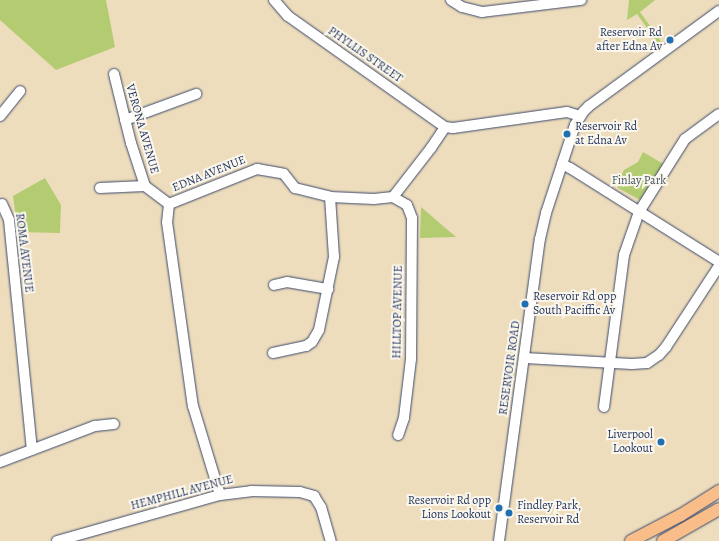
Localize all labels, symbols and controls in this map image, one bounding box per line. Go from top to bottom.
street label: PHYLLIS STREET [325,24,405,86]
place label: Reservoir Rd after Edna Av [596,26,662,54]
marker: Reservoir Rd after Edna Av [665,35,675,45]
street label: VERONA AVENUE [122,82,162,176]
place label: Reservoir Rd at Edna Av [575,120,637,148]
marker: Reservoir Rd at Edna Av [562,129,572,139]
street label: EDNA AVENUE [170,153,248,195]
park label: Finlay Park [612,174,666,188]
street label: ROMA AVENUE [12,212,36,294]
street label: HILLTOP AVENUE [390,265,406,359]
place label: Reservoir Rd opp South Paciffic Av [533,290,616,318]
marker: Reservoir Rd opp South Paciffic Av [520,299,530,309]
street label: RESERVOIR ROAD [496,320,524,416]
place label: Liverpool Lookout [607,428,653,456]
marker: Liverpool Lookout [656,437,666,447]
street label: HEMPHILL AVENUE [129,472,235,514]
place label: Reservoir Rd opp Lions Lookout [408,494,491,522]
place label: Findley Park, Reservoir Rd [517,499,581,527]
marker: Reservoir Rd opp Lions Lookout [494,503,504,513]
marker: Findley Park, Reservoir Rd [504,508,514,518]

